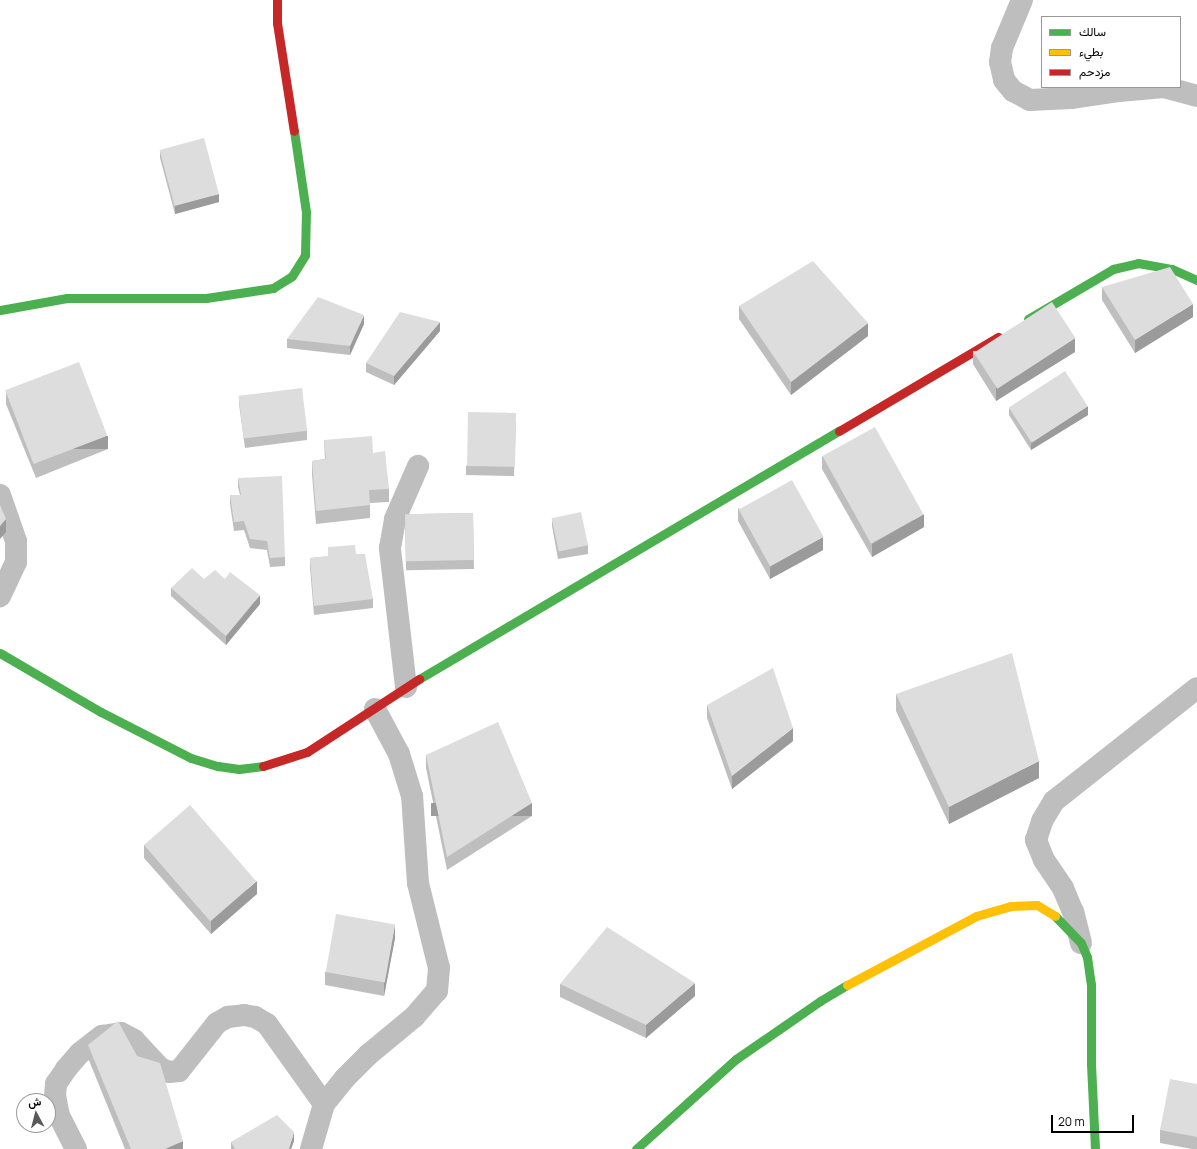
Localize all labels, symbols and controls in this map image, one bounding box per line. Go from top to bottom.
legend [1041,16,1181,88]
text: سالك [1079,23,1106,40]
text: بطيء [1079,43,1103,60]
text: مزدحم [1079,63,1110,80]
north arrow [16,1093,56,1133]
text: ش [27,1093,42,1110]
scale bar [1053,1107,1136,1133]
text: 20 m [1058,1113,1085,1130]

